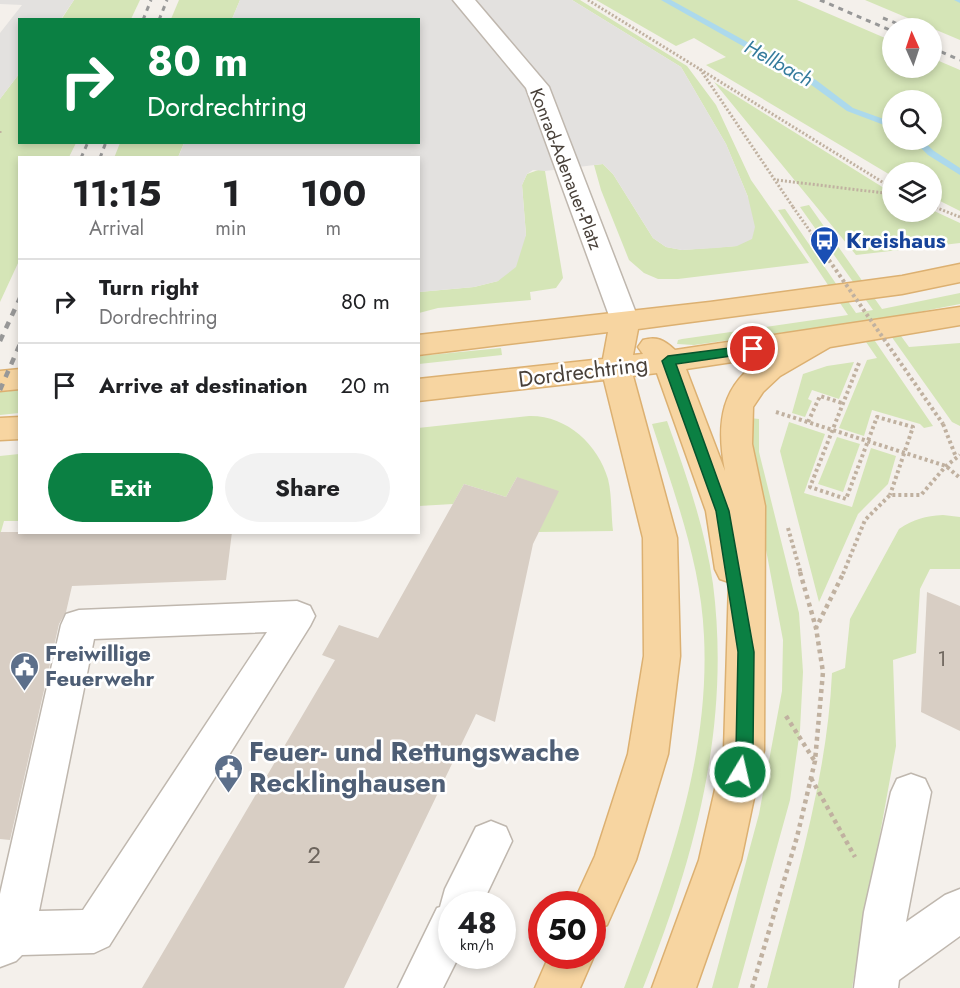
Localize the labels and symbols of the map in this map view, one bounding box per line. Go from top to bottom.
north arrow [882,18,942,78]
water label: Hellbach [739,33,818,94]
street label: Konrad-Adenauer-Platz [523,84,609,254]
bus stop icon: Kreishaus [809,224,841,266]
place label: Kreishaus [846,224,946,256]
pin [727,323,778,374]
street label: Dordrechtring [516,347,650,395]
place label: Freiwillige Feuerwehr [45,637,155,694]
house number: 1 [938,645,947,674]
public building icon: Freiwillige Feuerwehr [8,650,40,692]
place label: Feuer- und Rettungswache Recklinghausen [249,732,580,802]
position arrow [708,740,772,804]
public building icon: Feuer- und Rettungswache Recklinghausen [212,752,244,794]
house number: 2 [307,837,321,872]
speed limit sign: 50 [528,891,606,969]

